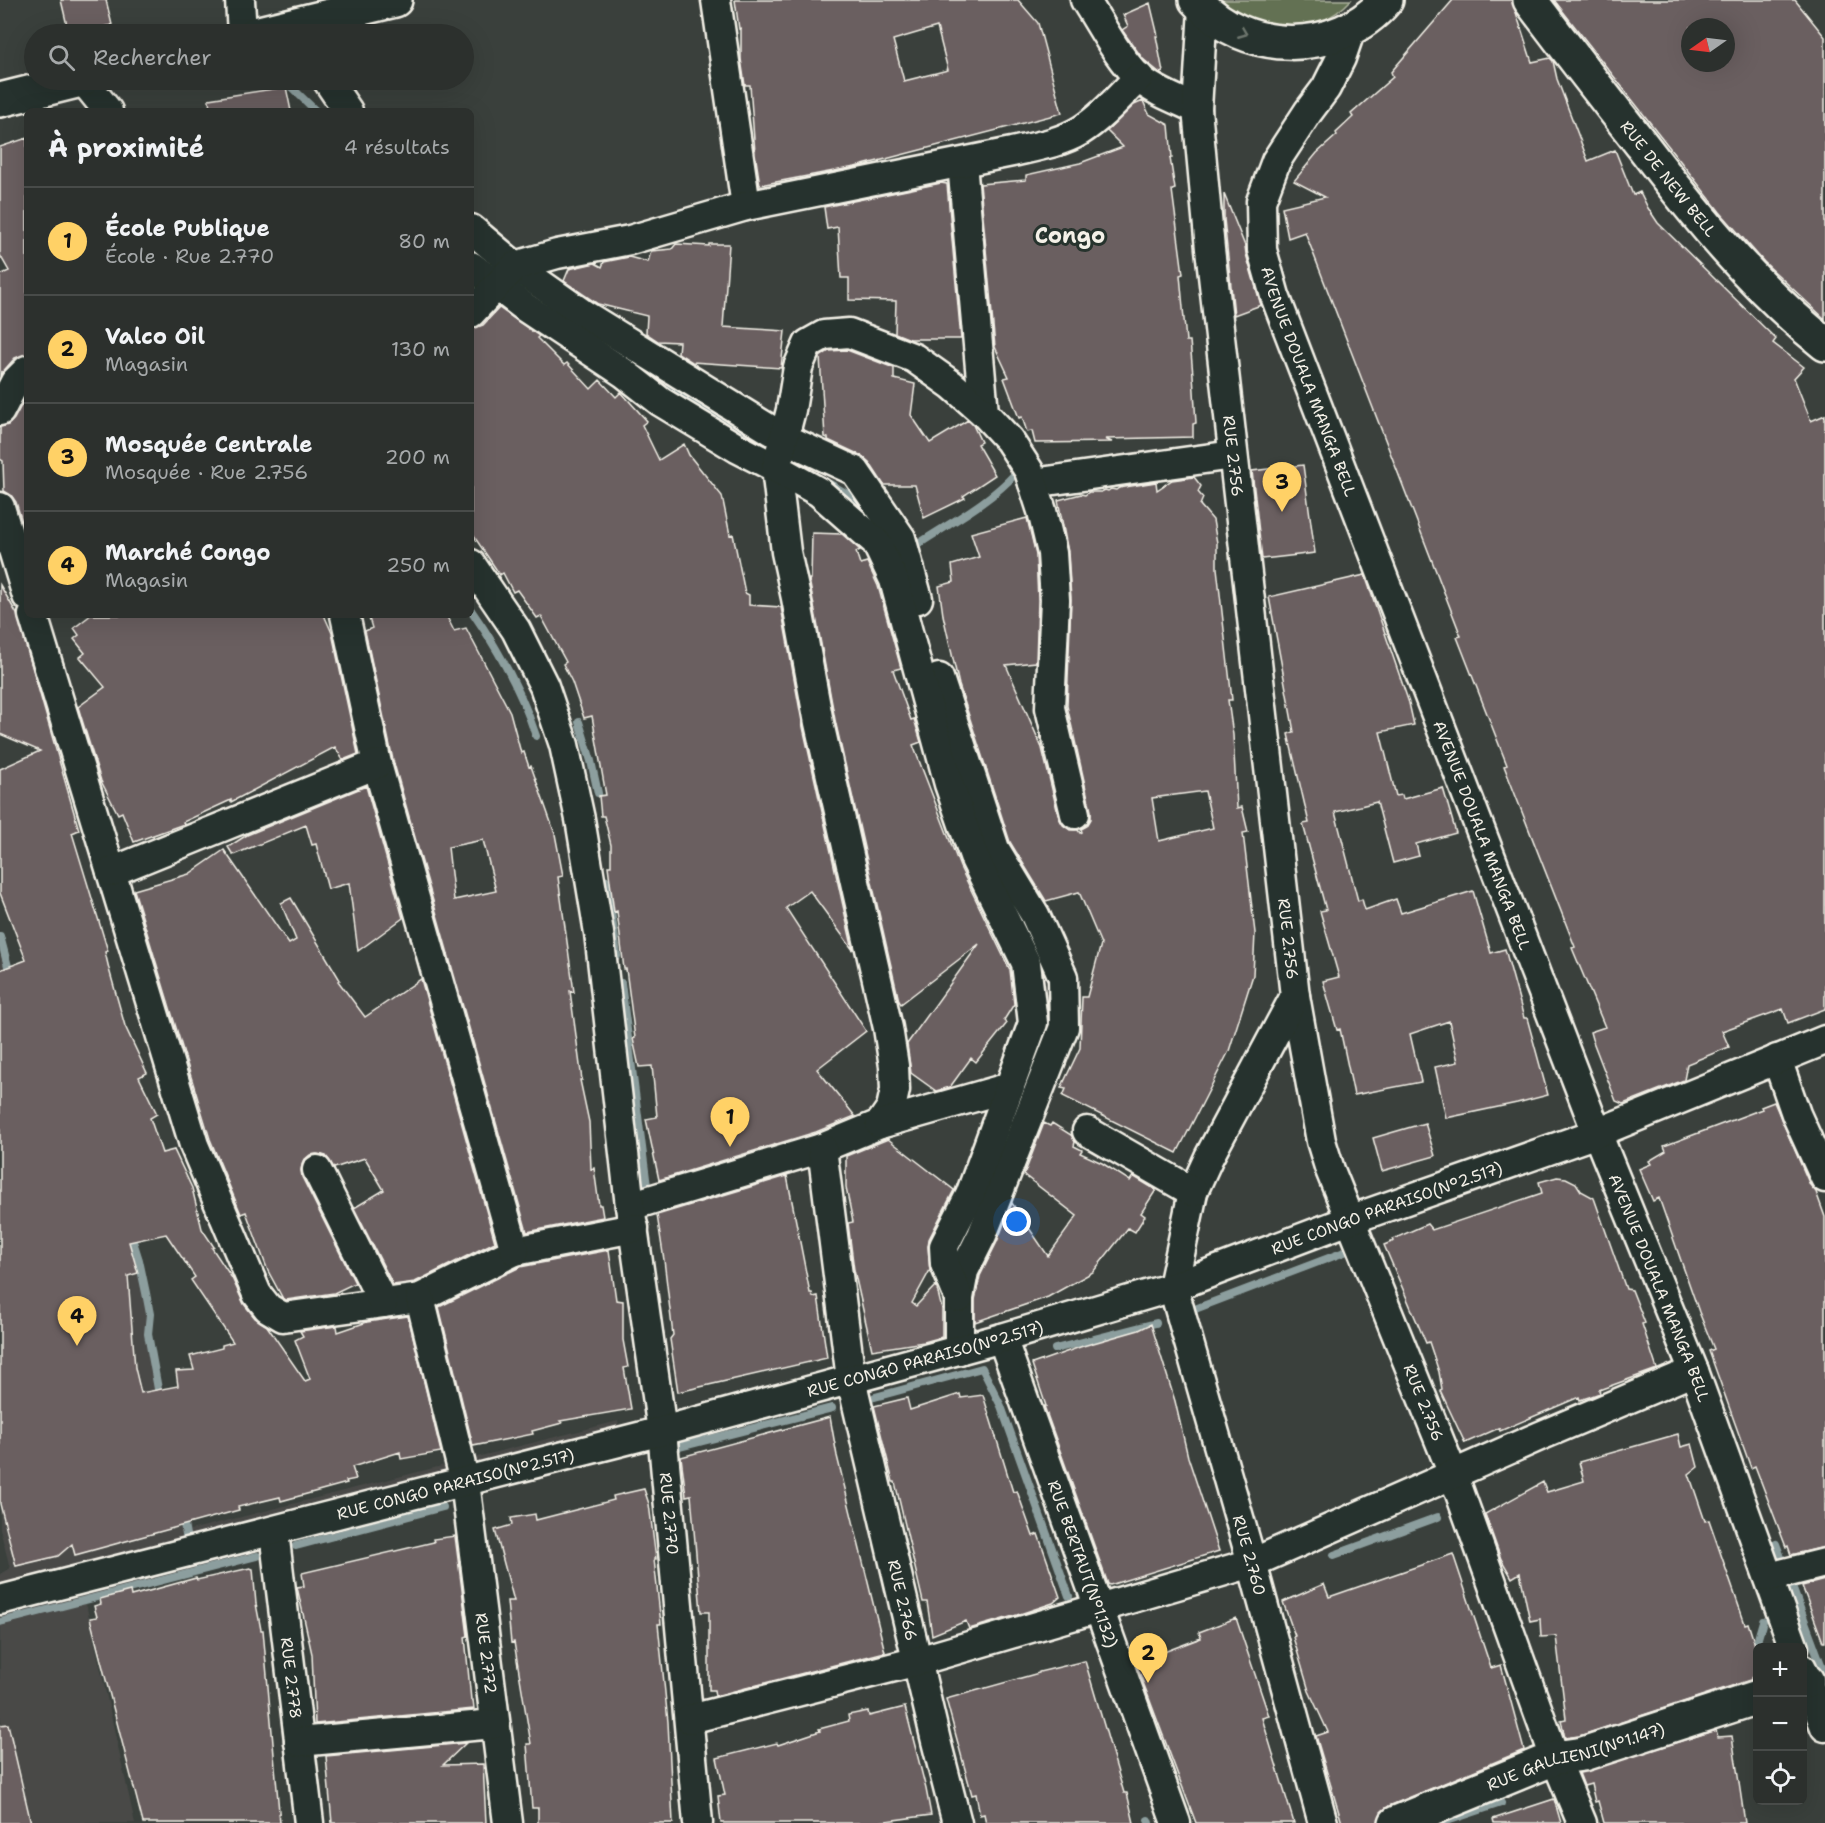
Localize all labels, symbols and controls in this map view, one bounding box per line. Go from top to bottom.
north arrow [1681,18,1735,72]
search box [24,24,474,90]
one-way arrow [1237,26,1248,38]
icon: search [45,41,78,74]
text: Rechercher [93,43,212,72]
street label: RUE DE NEW BELL [1616,116,1721,241]
text: À proximité [48,130,204,165]
text: 4 résultats [344,134,450,160]
text: École Publique [105,214,270,243]
district label: Congo [1035,221,1105,250]
text: 1 [63,228,72,254]
text: 80 m [398,228,450,254]
text: École · Rue 2.770 [105,243,274,269]
street label: AVENUE DOUALA MANGA BELL [1257,264,1362,500]
text: Valco Oil [105,322,205,351]
text: 2 [61,336,75,362]
text: 130 m [391,336,450,362]
text: Magasin [105,351,188,377]
street label: RUE 2.756 [1219,414,1249,498]
text: Mosquée Centrale [105,430,313,459]
text: 3 [61,444,75,470]
text: 200 m [385,444,450,470]
text: Mosquée · Rue 2.756 [105,459,308,485]
pin: 3 [1262,462,1302,512]
text: Marché Congo [105,538,271,567]
text: 4 [61,552,75,578]
text: 250 m [386,552,450,578]
text: Magasin [105,567,188,593]
street label: AVENUE DOUALA MANGA BELL [1429,717,1536,953]
street label: RUE 2.756 [1273,897,1304,980]
pin: 1 [710,1098,750,1147]
street label: RUE CONGO PARAISO(N°2.517) [1268,1157,1505,1259]
street label: AVENUE DOUALA MANGA BELL [1604,1171,1715,1405]
your location [1002,1207,1031,1236]
pin: 4 [58,1296,97,1346]
street label: RUE CONGO PARAISO(N°2.517) [805,1316,1046,1401]
street label: RUE 2.756 [1399,1361,1449,1444]
street label: RUE CONGO PARAISO(N°2.517) [335,1443,576,1524]
street label: RUE 2.770 [655,1472,684,1556]
street label: RUE BERTAUT(N°1.132) [1043,1477,1123,1651]
street label: RUE 2.760 [1228,1513,1271,1598]
street label: RUE 2.766 [883,1558,923,1643]
street label: RUE 2.772 [471,1612,502,1695]
pin: 2 [1128,1634,1168,1683]
street label: RUE 2.778 [276,1636,307,1720]
map controls [1753,1643,1807,1805]
button: + [1753,1643,1807,1697]
button: − [1753,1697,1807,1751]
street label: RUE GALLIENI(N°1.147) [1484,1718,1667,1795]
button: locate [1753,1751,1807,1805]

